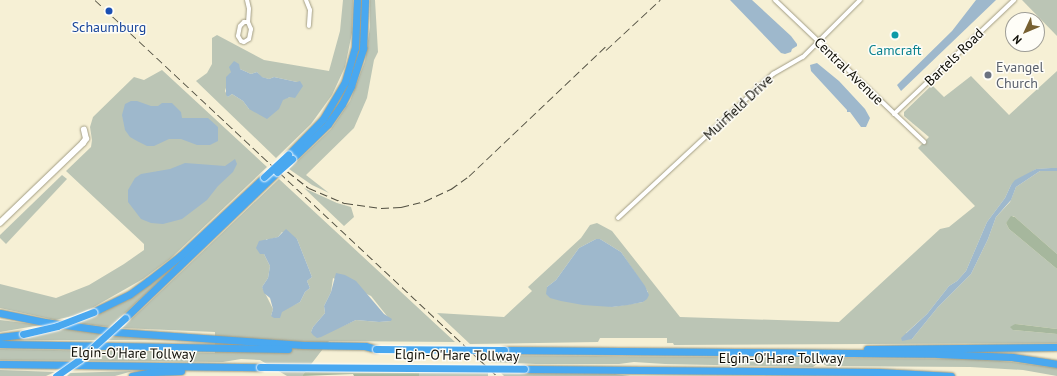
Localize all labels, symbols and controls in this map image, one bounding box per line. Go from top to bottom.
marker: Schaumburg [103,5,115,17]
north arrow [1005,12,1045,52]
place label: Schaumburg [72,19,146,35]
street label: Bartels Road [921,25,987,89]
marker: Camcraft [890,30,900,40]
text: N [1010,32,1025,47]
street label: Central Avenue [811,34,887,108]
place label: Camcraft [868,42,922,58]
place label: Evangel Church [996,59,1044,92]
marker: Evangel Church [983,70,993,80]
street label: Muirfield Drive [700,71,776,143]
street label: Elgin-O'Hare Tollway [70,344,196,362]
street label: Elgin-O'Hare Tollway [394,346,520,364]
street label: Elgin-O'Hare Tollway [718,350,844,366]

